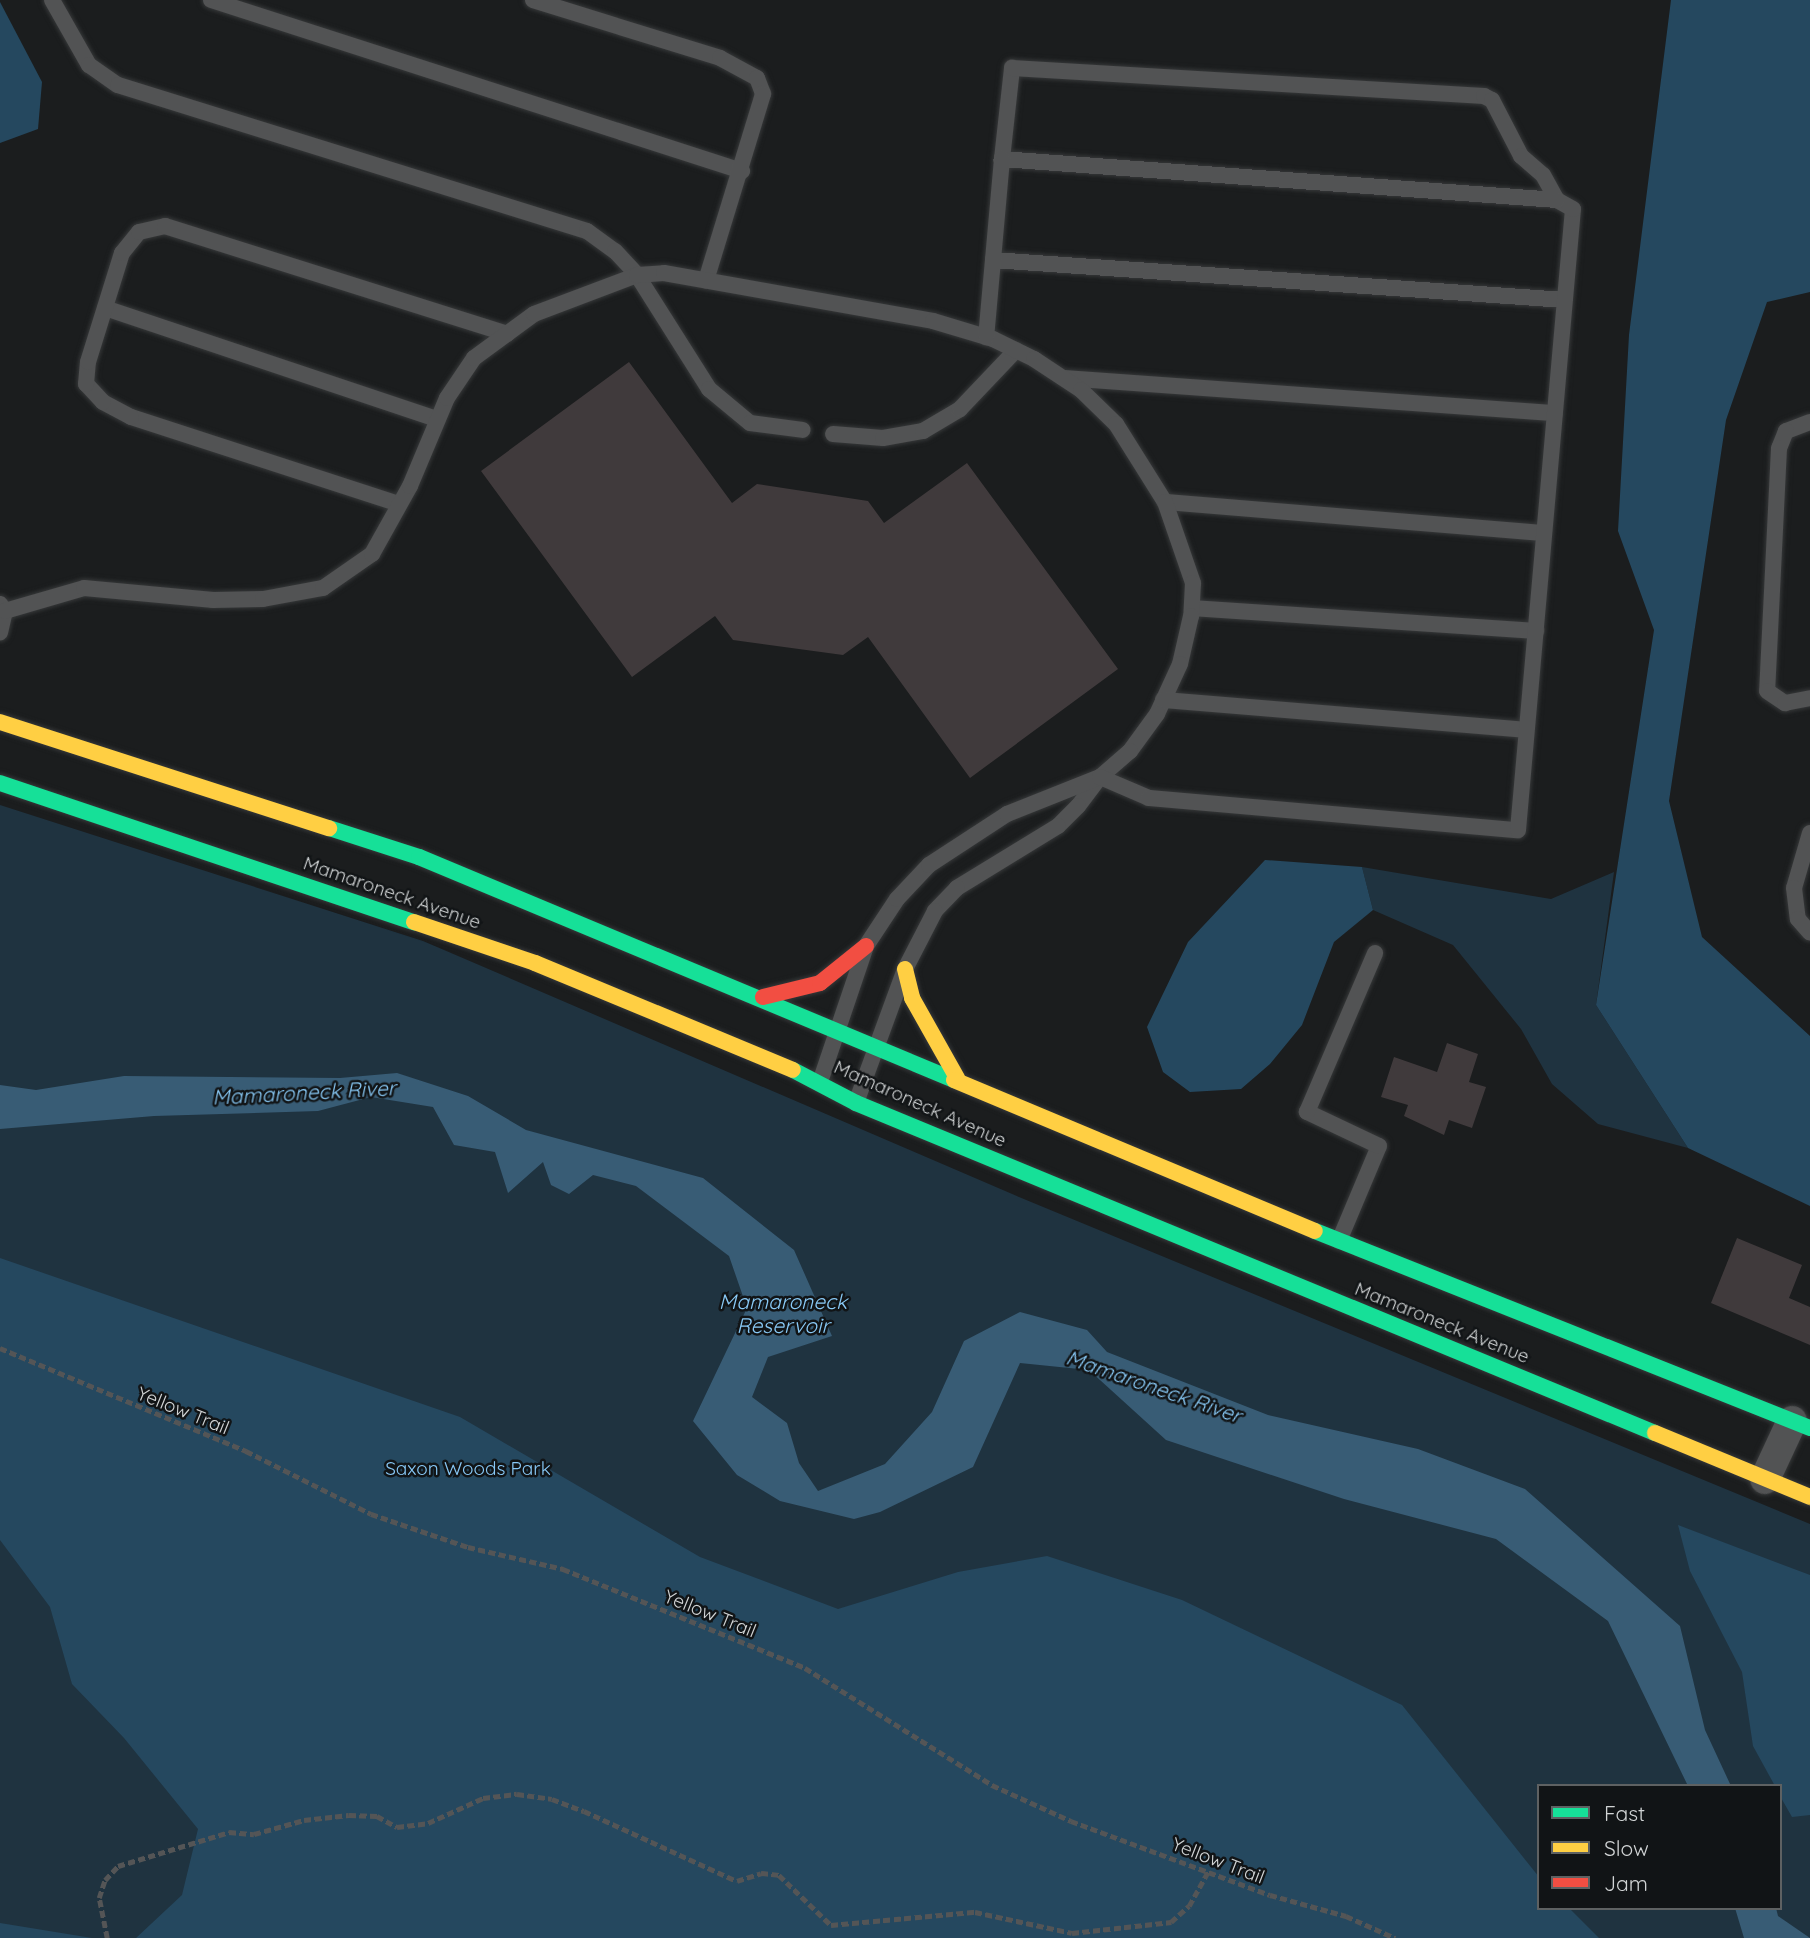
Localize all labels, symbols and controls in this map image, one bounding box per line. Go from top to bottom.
street label: Mamaroneck Avenue [300,852,484,934]
street label: Mamaroneck Avenue [830,1056,1010,1152]
water label: Mamaroneck River [212,1075,396,1109]
street label: Mamaroneck Avenue [1351,1278,1533,1368]
water label: Mamaroneck Reservoir [719,1288,847,1338]
water label: Mamaroneck River [1063,1344,1245,1428]
street label: Yellow Trail [134,1382,232,1440]
park label: Saxon Woods Park [385,1458,551,1480]
street label: Yellow Trail [661,1585,759,1643]
legend [1537,1784,1782,1910]
text: Fast [1604,1800,1645,1826]
street label: Yellow Trail [1168,1833,1268,1889]
text: Slow [1604,1835,1649,1861]
text: Jam [1604,1870,1648,1896]

